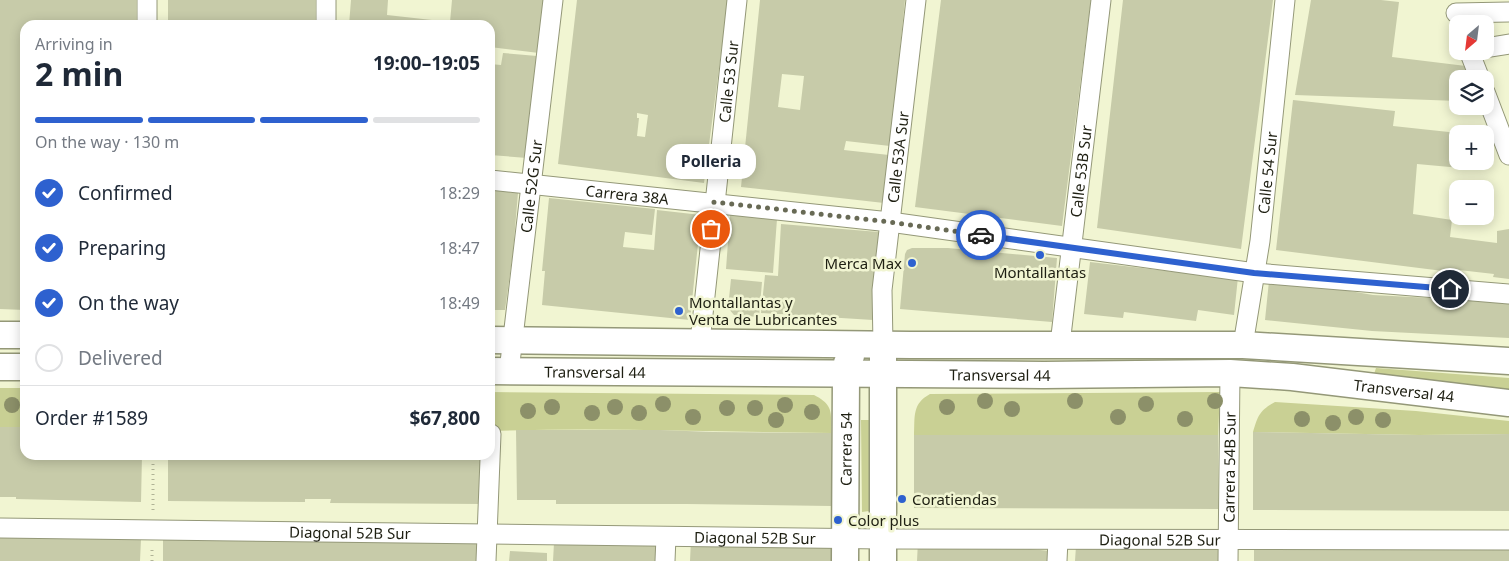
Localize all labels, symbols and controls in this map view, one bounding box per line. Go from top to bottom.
north arrow [1449,15,1494,60]
map controls [1449,15,1494,225]
text: Arriving in [35,33,113,55]
street label: Calle 53 Sur [714,39,743,124]
text: 19:00–19:05 [373,50,480,76]
text: 2 min [35,52,123,95]
button: layers [1449,70,1494,115]
street label: Calle 53A Sur [882,110,913,204]
street label: Calle 53B Sur [1065,124,1096,218]
button: + [1449,125,1494,170]
text: On the way · 130 m [35,131,179,153]
street label: Calle 54 Sur [1253,131,1281,215]
street label: Calle 52G Sur [515,139,546,234]
callout: Polleria [666,144,756,179]
text: Polleria [681,150,741,172]
icon: check [35,179,63,207]
text: Confirmed [78,180,173,206]
street label: Carrera 38A [585,180,670,209]
button: − [1449,180,1494,225]
text: 18:29 [439,182,480,204]
pin [690,208,732,250]
courier [956,210,1006,260]
icon: bag [697,215,725,243]
icon: car [967,221,995,249]
icon: check [35,234,63,262]
text: Preparing [78,235,166,261]
text: 18:47 [439,237,480,259]
marker: Montallantas [1034,249,1046,261]
place label: Merca Max [825,253,902,273]
marker: Merca Max [906,257,918,269]
place label: Montallantas [994,262,1086,282]
pin [1429,268,1471,310]
icon: home [1436,275,1464,303]
icon: check [35,289,63,317]
text: On the way [78,290,179,316]
text: 18:49 [439,292,480,314]
place label: Montallantas y Venta de Lubricantes [689,292,837,329]
marker: Montallantas y Venta de Lubricantes [673,305,685,317]
text: Delivered [78,345,163,371]
street label: Transversal 44 [544,361,646,382]
street label: Transversal 44 [949,364,1051,385]
street label: Transversal 44 [1353,374,1456,406]
text: Order #1589 [35,405,148,431]
text: $67,800 [409,405,480,431]
street label: Carrera 54B Sur [1218,411,1240,523]
street label: Carrera 54 [835,412,856,486]
place label: Coratiendas [912,489,997,509]
marker: Coratiendas [896,493,908,505]
place label: Color plus [848,510,919,530]
marker: Color plus [832,514,844,526]
street label: Diagonal 52B Sur [289,522,411,543]
street label: Diagonal 52B Sur [694,527,816,548]
street label: Diagonal 52B Sur [1099,529,1221,550]

